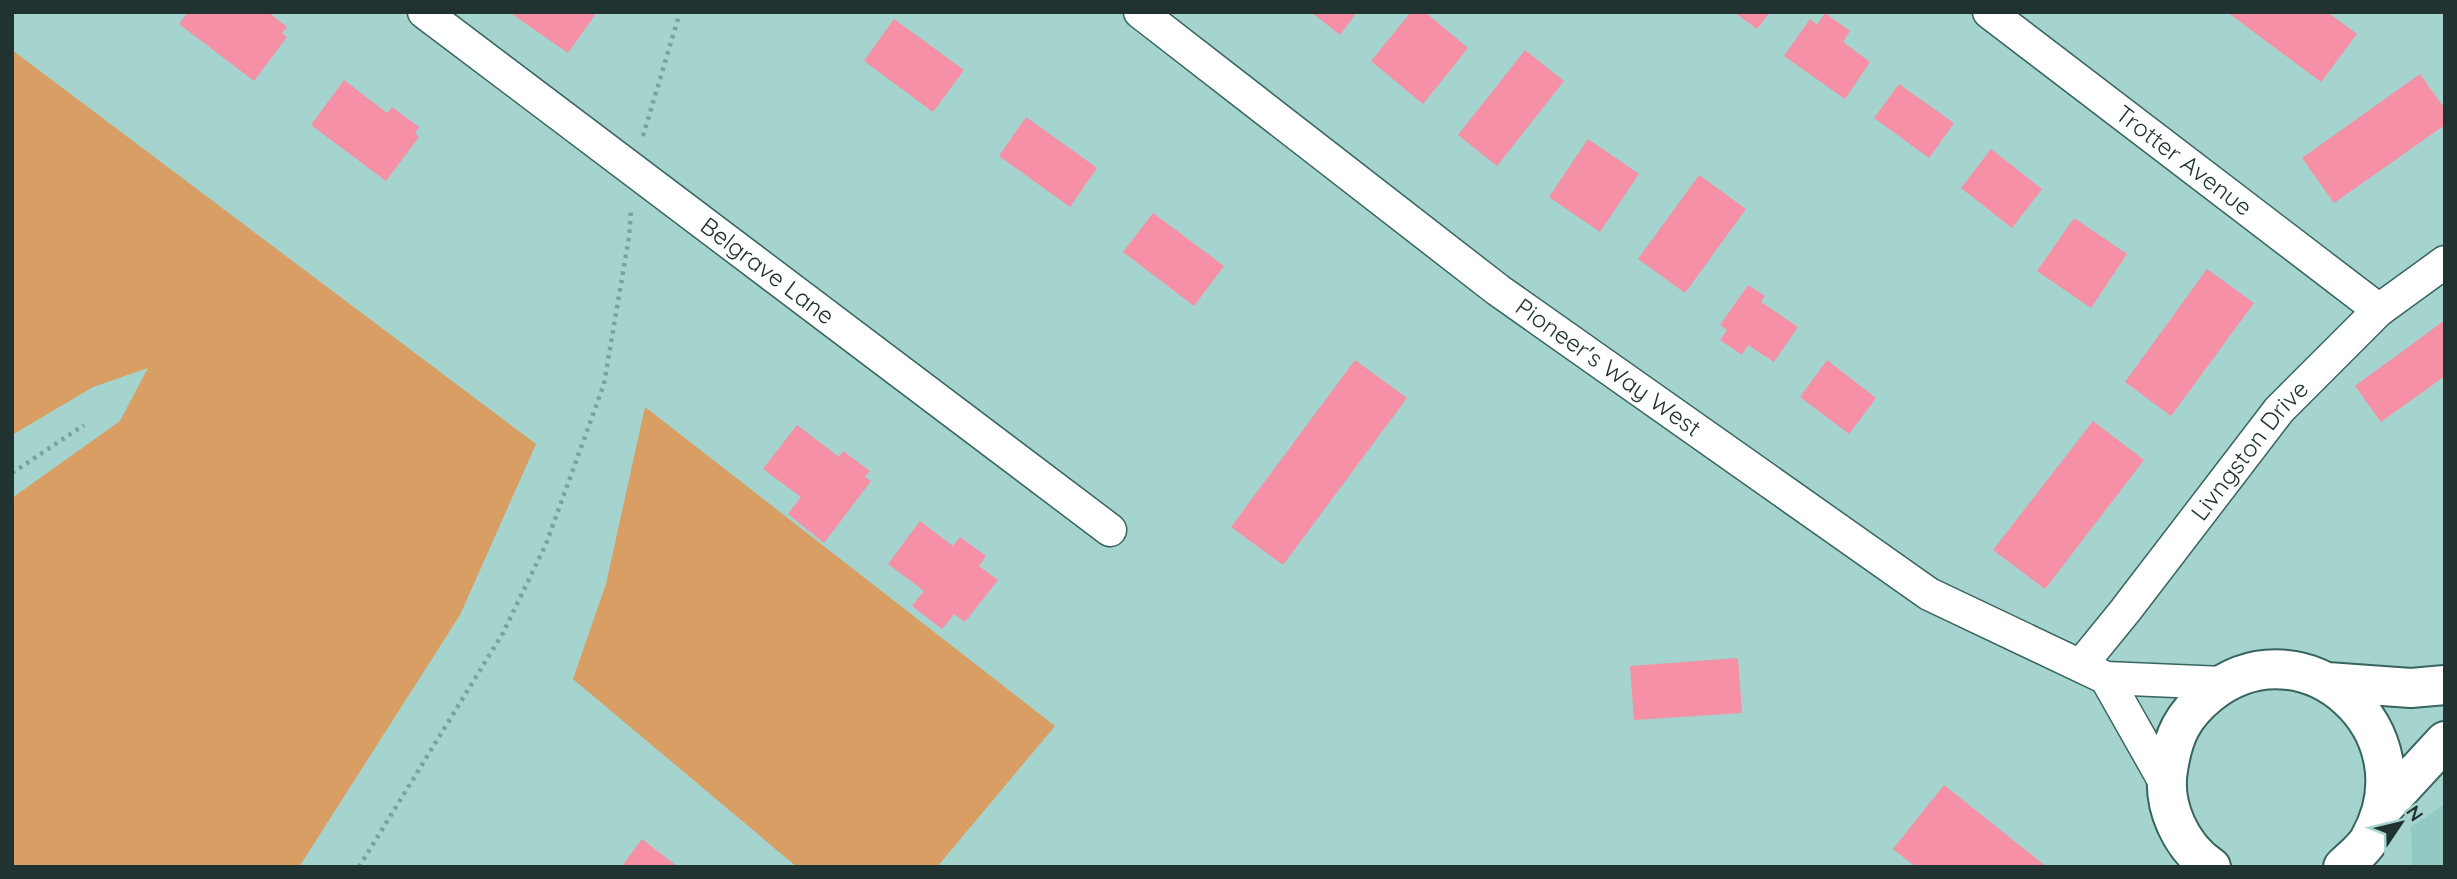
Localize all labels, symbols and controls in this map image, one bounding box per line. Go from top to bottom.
street label: Trotter Avenue [2110,98,2259,222]
street label: Belgrave Lane [695,210,841,331]
street label: Pioneer's Way West [1510,291,1707,443]
street label: Livngston Drive [2184,373,2314,526]
north arrow [2366,788,2436,858]
text: N [2401,801,2429,826]

